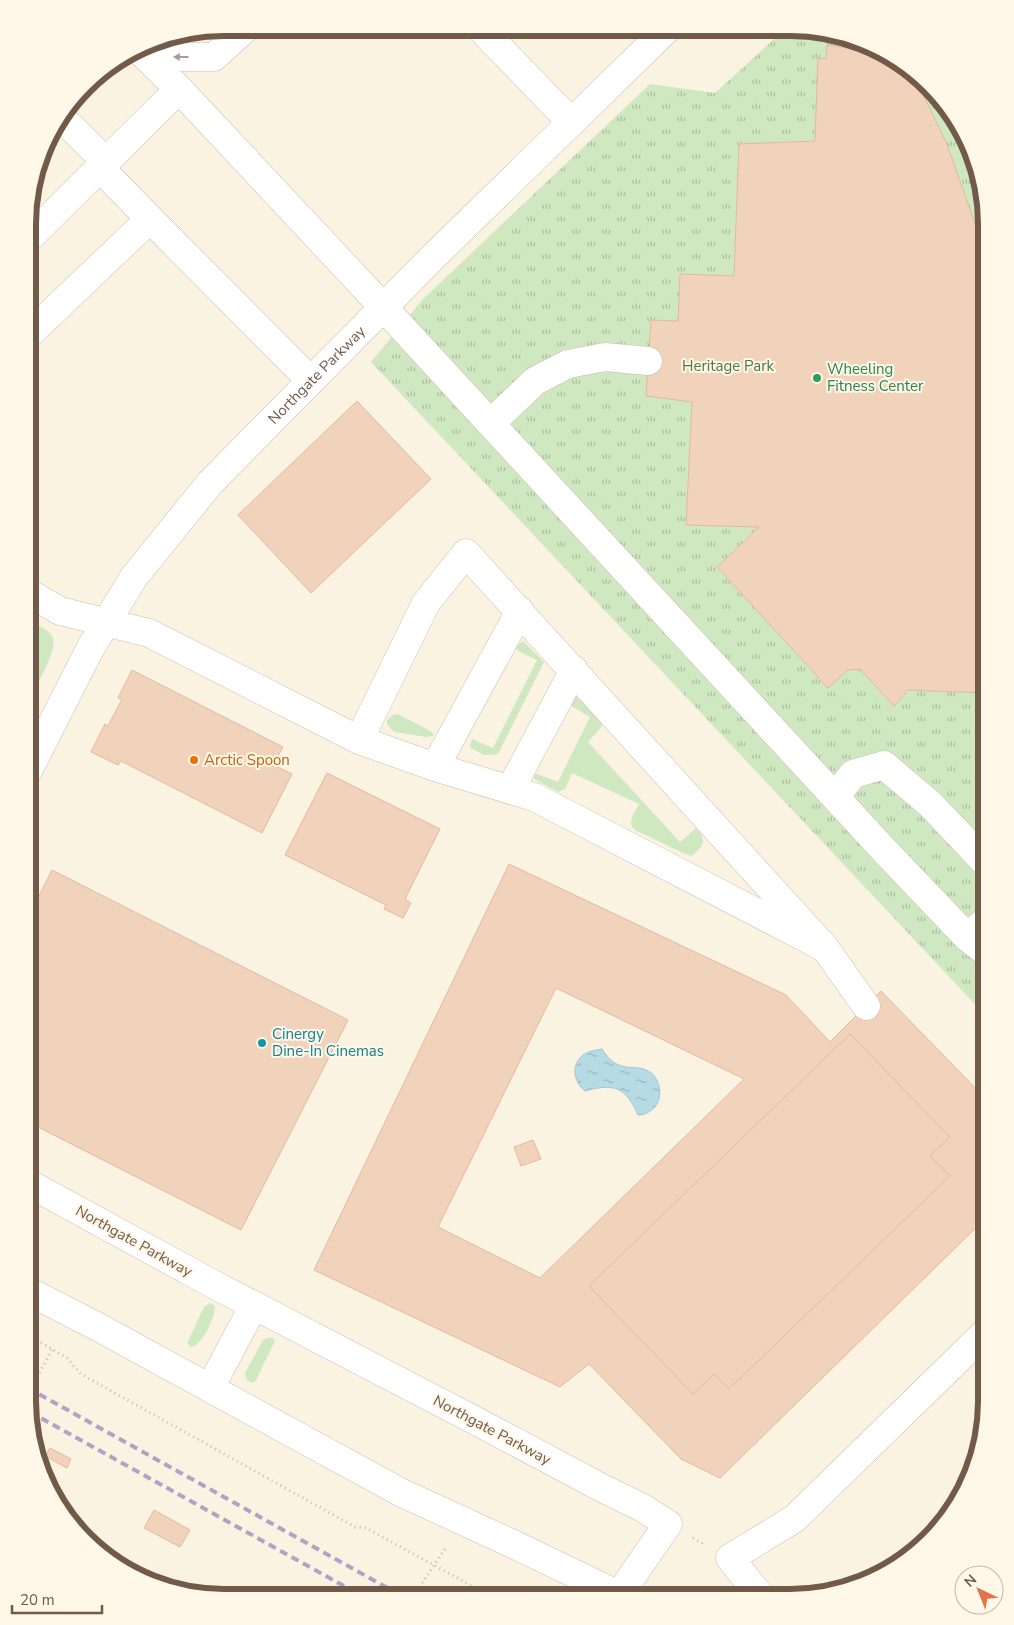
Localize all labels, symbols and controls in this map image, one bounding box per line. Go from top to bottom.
one-way arrow [172,53,188,61]
street label: Northgate Parkway [264,321,370,428]
park label: Heritage Park [682,356,775,376]
place label: Wheeling Fitness Center [827,359,924,396]
marker: Wheeling Fitness Center [811,372,823,384]
place label: Arctic Spoon [204,750,290,770]
marker: Arctic Spoon [188,754,200,766]
place label: Cinergy Dine-In Cinemas [272,1024,384,1061]
marker: Cinergy Dine-In Cinemas [256,1037,268,1049]
street label: Northgate Parkway [72,1201,196,1282]
street label: Northgate Parkway [430,1391,555,1470]
north arrow [954,1565,1004,1615]
text: N [960,1570,981,1591]
scale bar [12,1582,102,1614]
text: 20 m [20,1590,55,1610]

